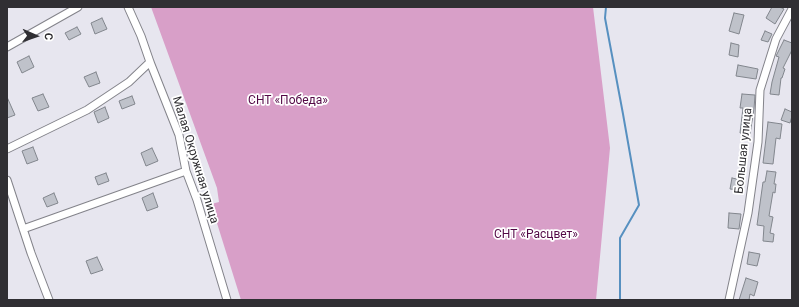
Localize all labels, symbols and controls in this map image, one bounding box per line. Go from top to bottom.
north arrow [16,16,56,56]
text: С [42,33,55,40]
park label: СНТ «Победа» [248,94,328,108]
street label: Малая Окружная улица [169,95,221,225]
street label: Большая улица [732,107,756,195]
park label: СНТ «Расцвет» [494,228,578,242]

